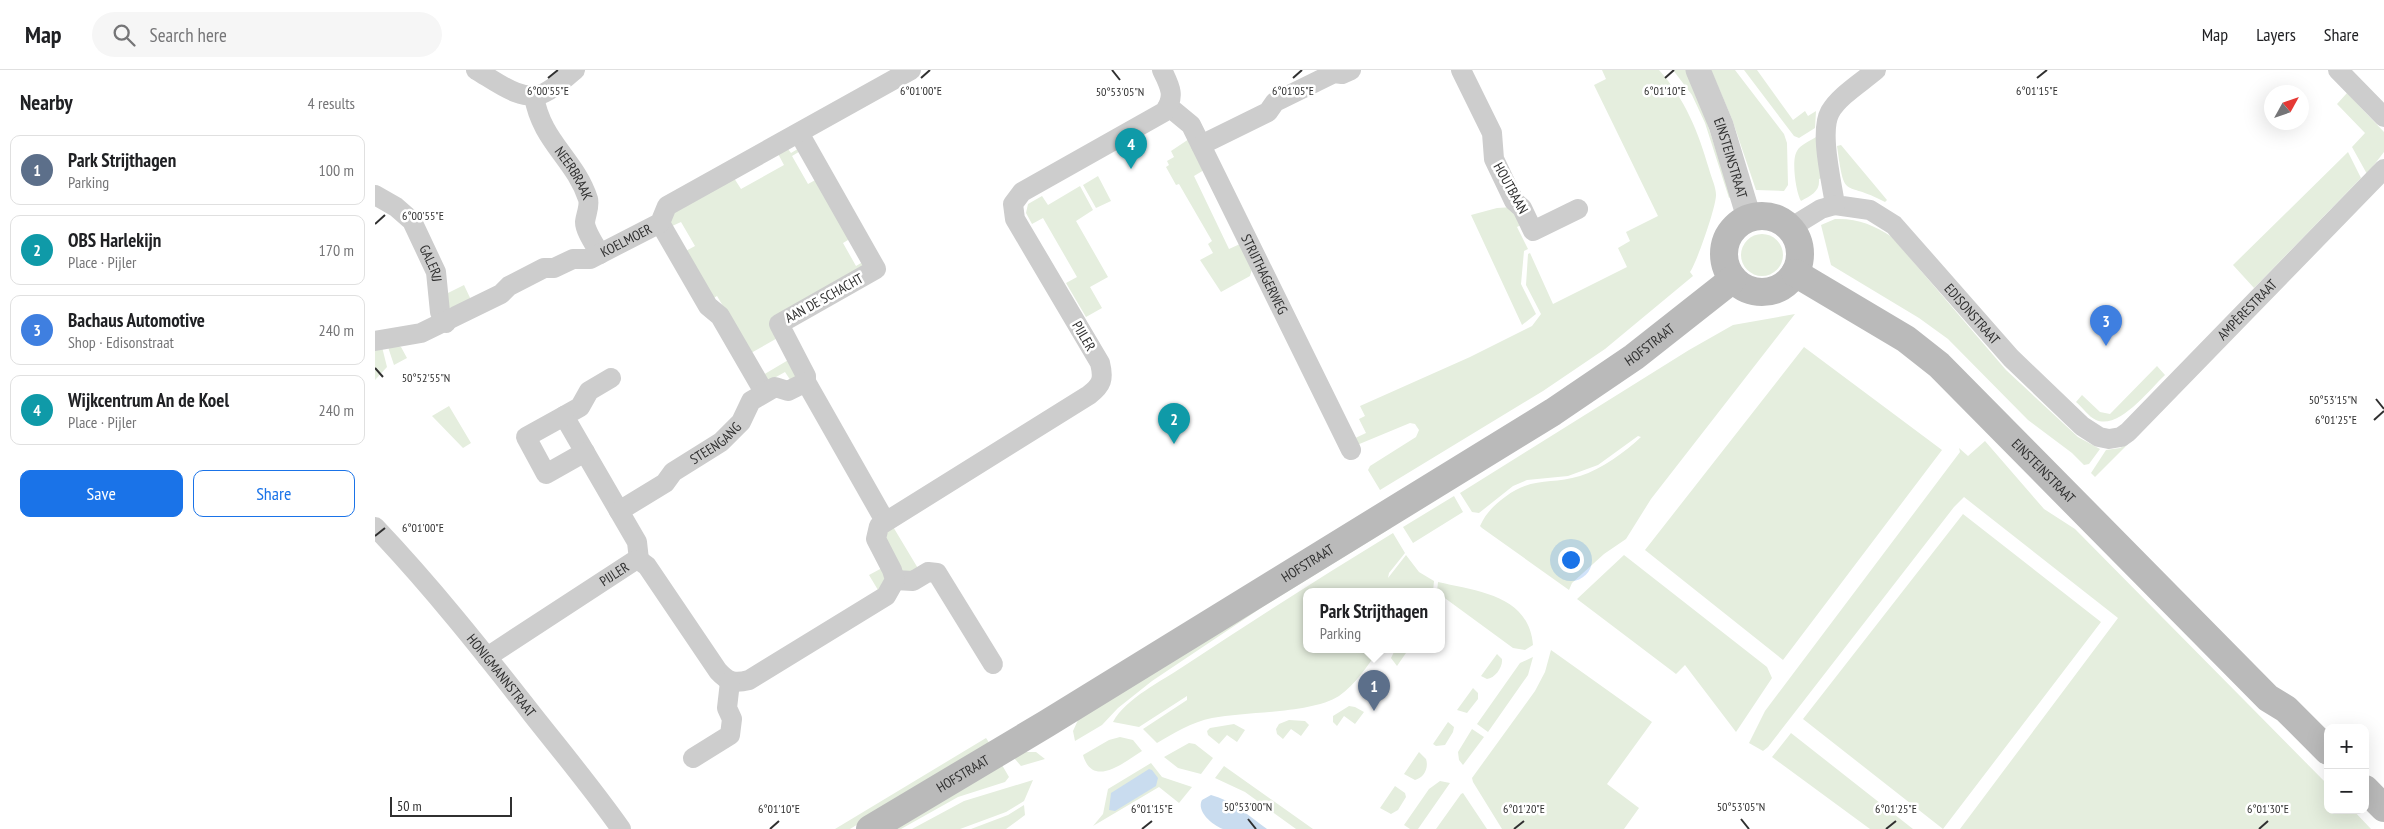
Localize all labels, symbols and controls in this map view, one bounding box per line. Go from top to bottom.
search box [92,12,442,57]
text: Map [25,19,62,50]
icon: search [110,21,138,49]
text: Search here [150,23,227,47]
text: Map [2202,23,2228,46]
text: Layers [2256,23,2296,46]
text: Share [2324,23,2359,46]
text: 6°00'55"E [527,83,569,98]
text: 6°01'00"E [900,83,942,98]
text: 6°01'05"E [1272,83,1314,98]
text: 6°01'10"E [1644,83,1686,98]
text: 6°01'15"E [2016,83,2058,98]
text: 50°53'05"N [1096,84,1144,99]
north arrow [2264,85,2309,130]
text: Nearby [20,89,73,116]
text: 4 results [308,93,355,113]
street label: EINSTEINSTRAAT [1710,115,1752,201]
pin: 4 [1115,128,1147,169]
street label: NEERBRAAK [551,143,597,202]
text: Park Strijthagen [68,148,176,172]
street label: HOUTBAAN [1490,159,1532,217]
text: 1 [33,160,41,180]
text: 100 m [319,160,354,180]
text: Parking [68,172,109,192]
text: 6°00'55"E [402,208,444,223]
street label: KOELMOER [597,220,655,261]
text: OBS Harlekijn [68,228,161,252]
street label: STRIJTHAGERWEG [1237,231,1292,317]
text: 2 [33,240,41,260]
text: 170 m [319,240,354,260]
street label: GALERIJ [415,242,446,282]
text: Place · Pijler [68,252,136,272]
street label: AAN DE SCHACHT [782,269,867,327]
street label: AMPÈRESTRAAT [2213,275,2281,344]
street label: EDISONSTRAAT [1941,280,2004,349]
pin: 3 [2090,305,2122,346]
text: Bachaus Automotive [68,308,205,332]
street label: PIJLER [1068,318,1100,354]
street label: HOFSTRAAT [1621,319,1679,370]
text: 3 [33,320,41,340]
text: 240 m [319,320,354,340]
text: Shop · Edisonstraat [68,332,174,352]
text: 50°52'55"N [402,370,450,385]
text: Wijkcentrum An de Koel [68,388,229,412]
text: 50°53'15"N [2309,392,2357,407]
text: 4 [33,400,41,420]
text: 240 m [319,400,354,420]
pin: 2 [1158,403,1190,444]
text: Place · Pijler [68,412,136,432]
text: 6°01'25"E [2315,412,2357,427]
street label: STEENGANG [687,418,745,468]
street label: EINSTEINSTRAAT [2008,435,2080,507]
button: Save [20,470,183,517]
button: Share [193,470,355,517]
text: 6°01'00"E [402,520,444,535]
street label: HOFSTRAAT [1278,540,1338,586]
your location [1558,547,1584,573]
street label: PIJLER [596,558,633,590]
popup [1303,588,1445,653]
text: Park Strijthagen [1320,599,1428,623]
text: Parking [1320,623,1361,643]
street label: HONIGMANNSTRAAT [463,630,540,721]
pin: 1 [1358,670,1390,711]
map controls [2324,724,2369,814]
button: + [2324,724,2369,769]
street label: HOFSTRAAT [933,751,993,796]
button: − [2324,769,2369,814]
scale bar [390,794,513,817]
text: 50 m [397,797,422,815]
text: 50°53'00"N [1224,799,1272,814]
text: 50°53'05"N [1717,799,1765,814]
text: 6°01'10"E [758,801,800,816]
text: 6°01'15"E [1131,801,1173,816]
text: 6°01'20"E [1503,801,1545,816]
text: 6°01'25"E [1875,801,1917,816]
text: 6°01'30"E [2247,801,2289,816]

